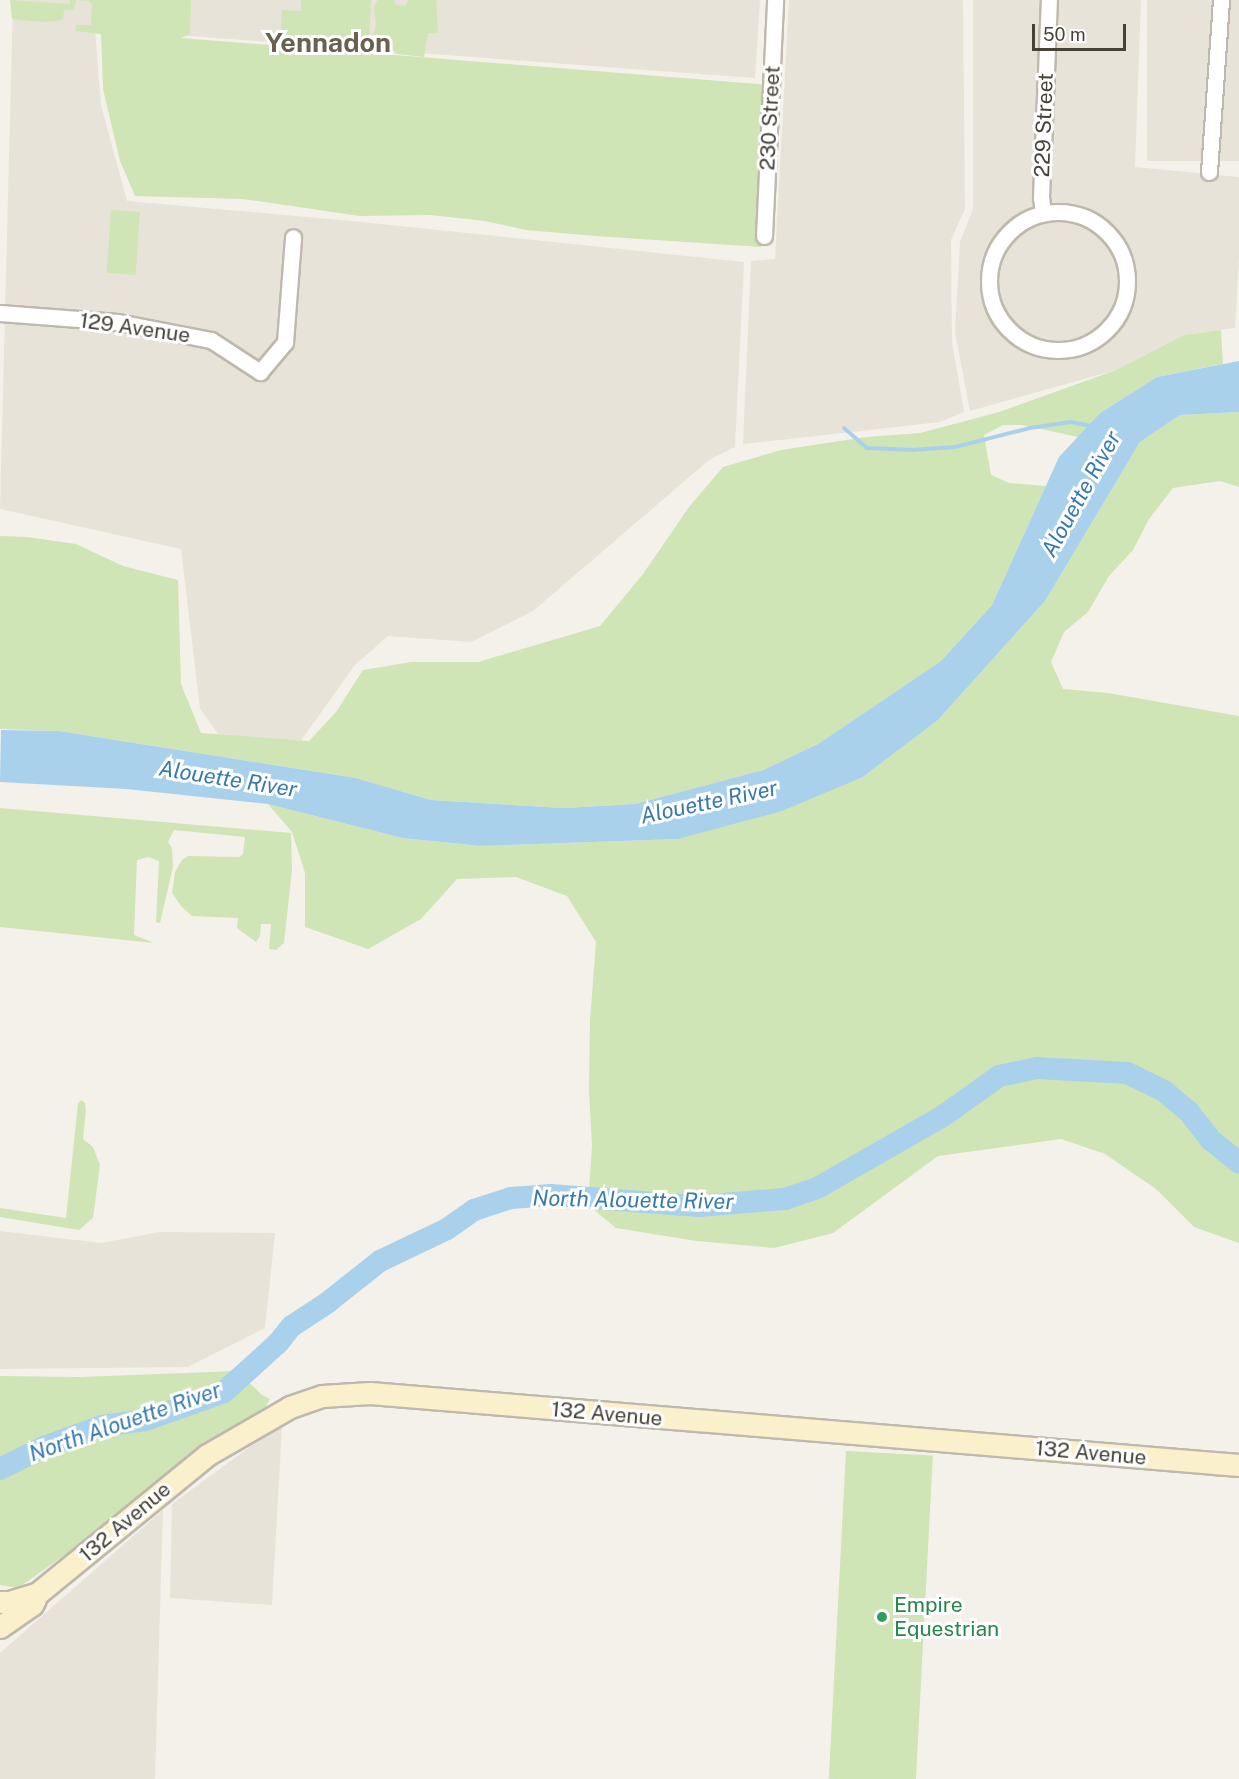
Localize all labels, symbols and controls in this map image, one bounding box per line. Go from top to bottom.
scale bar [1035,12,1130,50]
text: 50 m [1043,24,1086,45]
district label: Yennadon [265,27,391,59]
street label: 230 Street [755,65,785,171]
street label: 229 Street [1030,72,1058,178]
street label: 129 Avenue [78,308,192,348]
water label: Alouette River [1036,427,1126,561]
water label: Alouette River [157,755,299,803]
water label: Alouette River [638,775,780,829]
water label: North Alouette River [532,1185,734,1215]
water label: North Alouette River [25,1377,225,1467]
street label: 132 Avenue [550,1397,664,1431]
street label: 132 Avenue [1034,1436,1148,1470]
street label: 132 Avenue [74,1477,176,1567]
place label: Empire Equestrian [894,1592,999,1642]
marker: Empire Equestrian [875,1610,889,1624]

